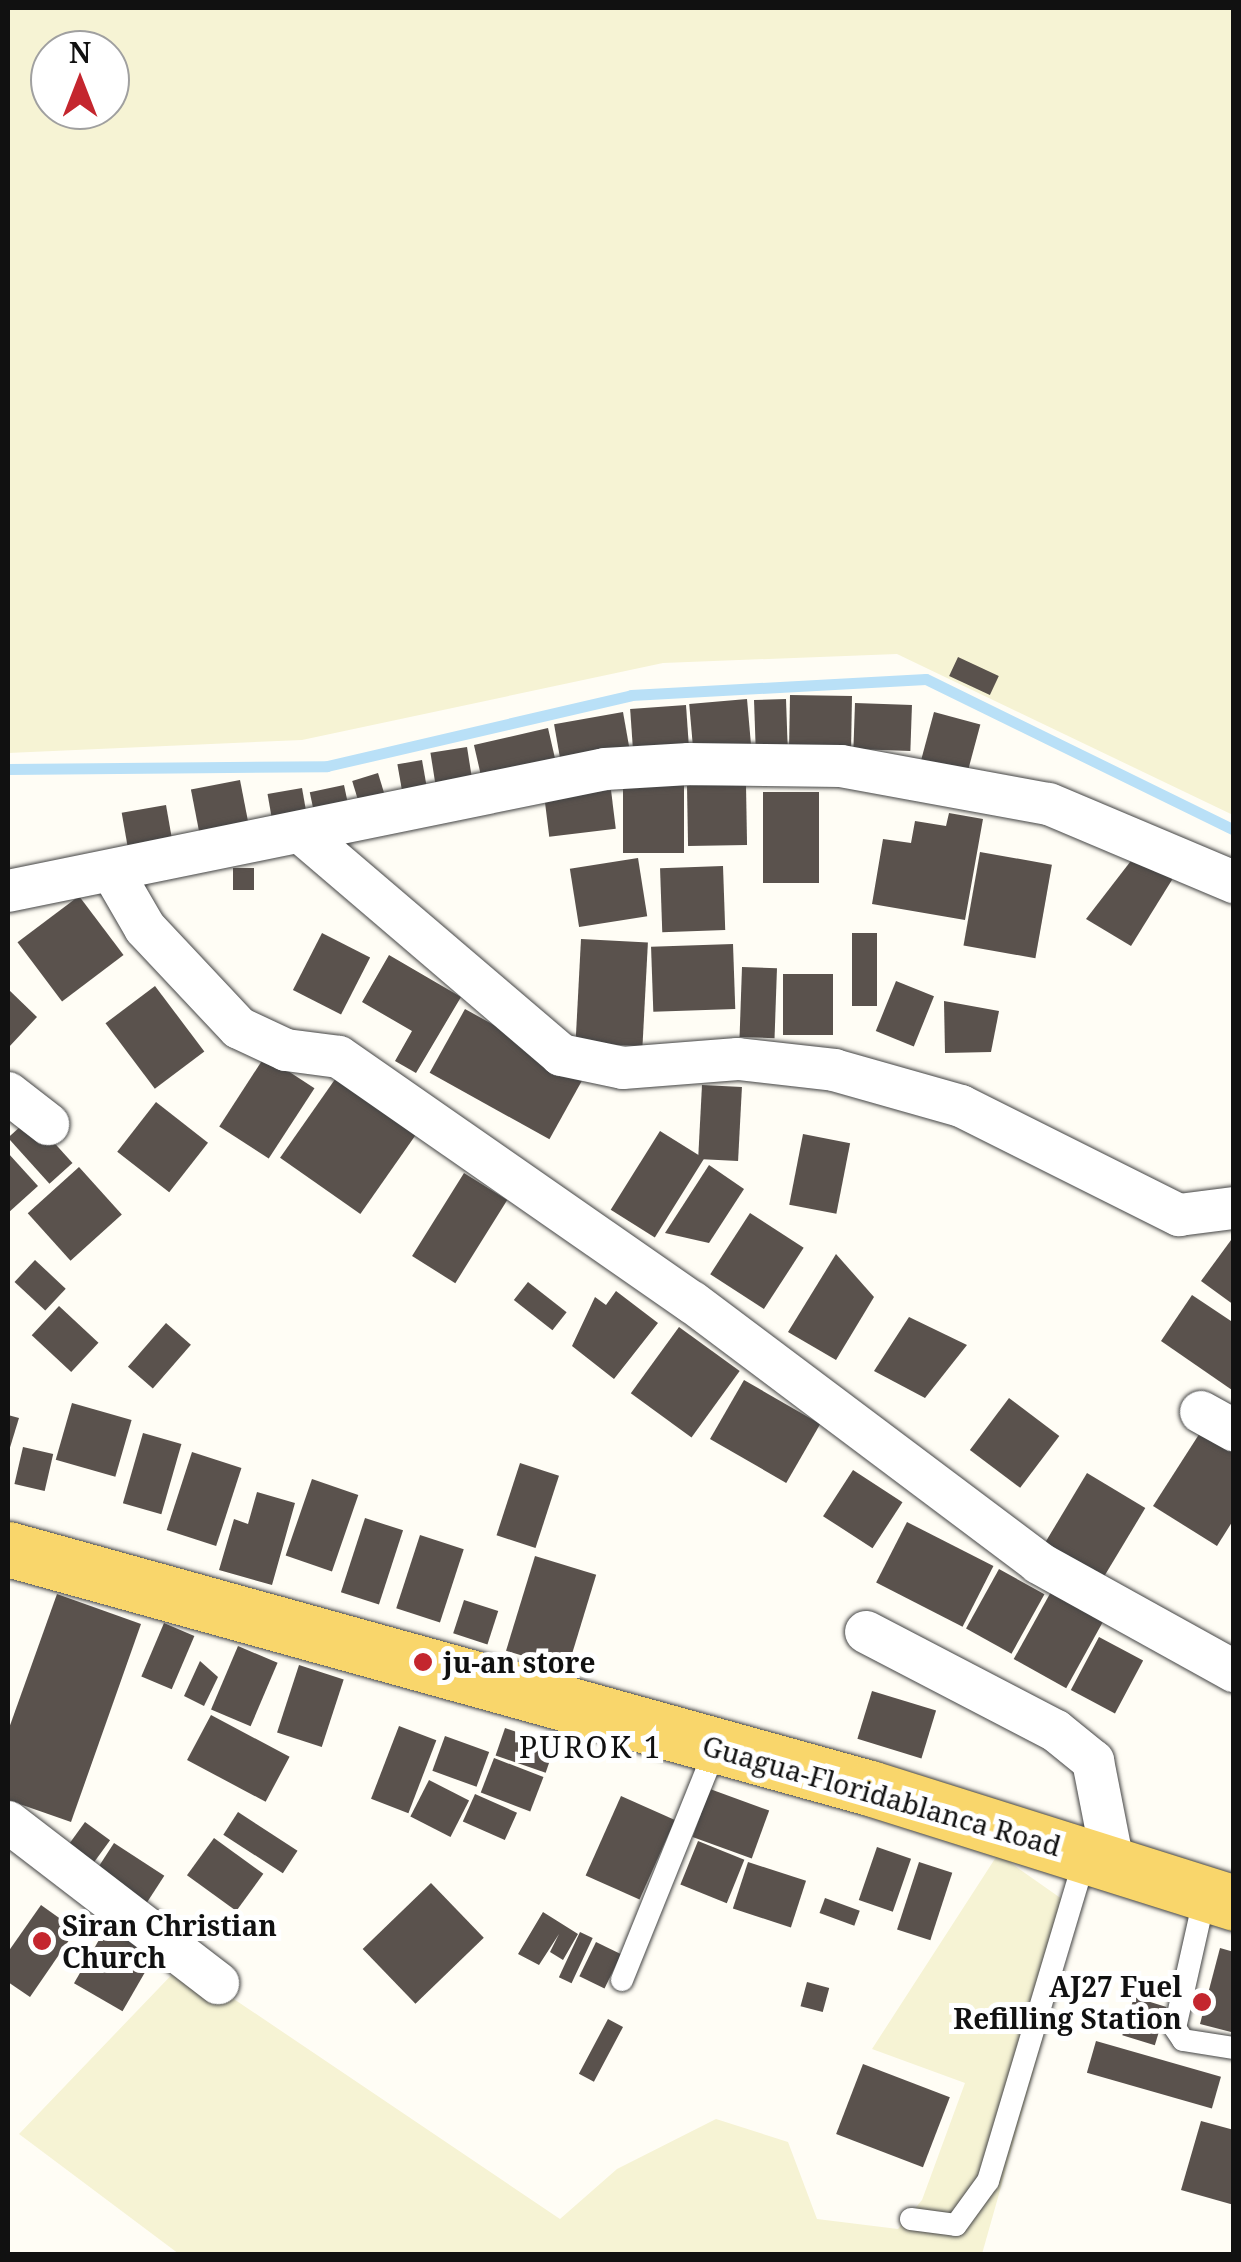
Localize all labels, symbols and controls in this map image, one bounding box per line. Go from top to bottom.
north arrow [30,30,130,130]
text: N [69,33,91,71]
place label: ju-an store [443,1645,595,1679]
marker: ju-an store [412,1651,434,1673]
street label: Guagua-Floridablanca Road [699,1728,1065,1862]
district label: PUROK 1 [519,1729,663,1765]
place label: Siran Christian Church [62,1908,277,1974]
marker: Siran Christian Church [31,1930,53,1952]
place label: AJ27 Fuel Refilling Station [953,1969,1182,2035]
marker: AJ27 Fuel Refilling Station [1191,1991,1213,2013]

